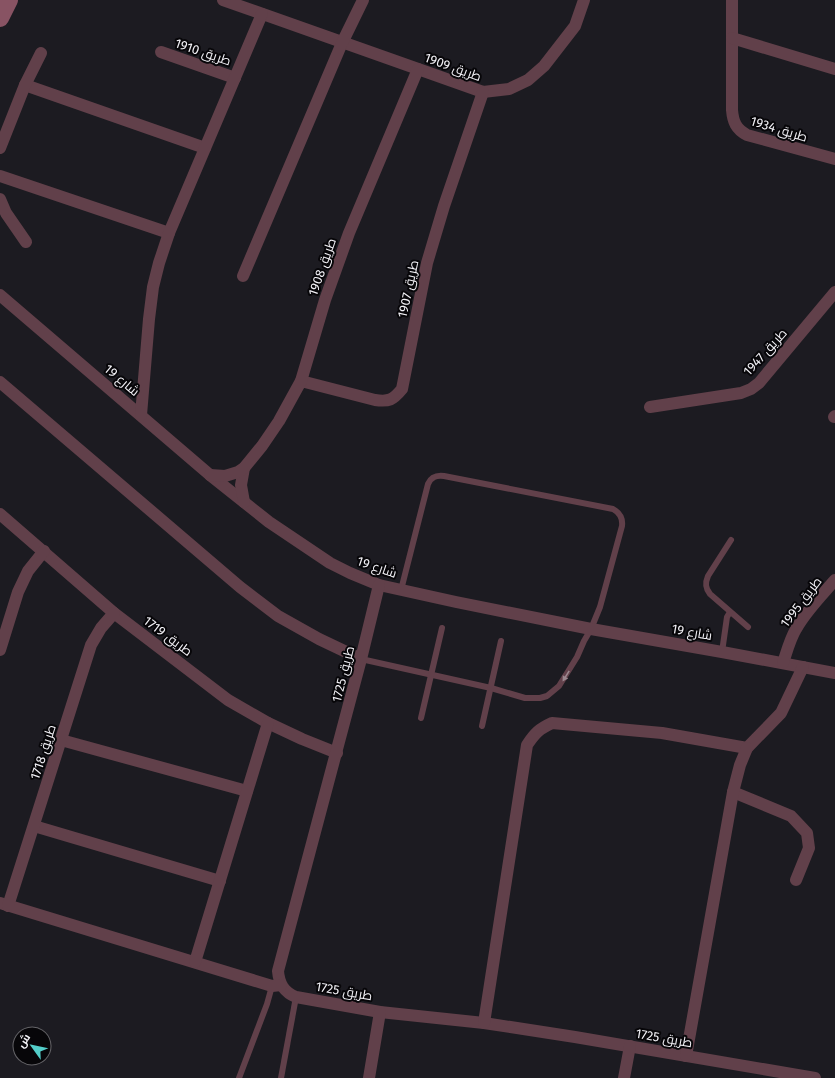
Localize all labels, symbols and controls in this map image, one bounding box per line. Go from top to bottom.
street label: طريق 1910 [173,35,233,69]
street label: طريق 1909 [422,50,484,84]
street label: طريق 1934 [749,113,809,145]
street label: طريق 1908 [305,236,339,298]
street label: طريق 1907 [395,259,421,319]
street label: طريق 1947 [740,325,790,379]
street label: شارع 19 [101,361,143,400]
street label: شارع 19 [355,553,399,582]
street label: طريق 1995 [777,574,825,630]
street label: طريق 1719 [141,613,195,659]
street label: شارع 19 [670,621,714,644]
street label: طريق 1725 [329,644,357,704]
one-way arrow [562,670,569,682]
street label: طريق 1718 [27,723,59,781]
street label: طريق 1725 [314,979,374,1003]
north arrow [12,1026,52,1066]
street label: طريق 1725 [634,1026,694,1050]
text: ش [15,1031,33,1050]

